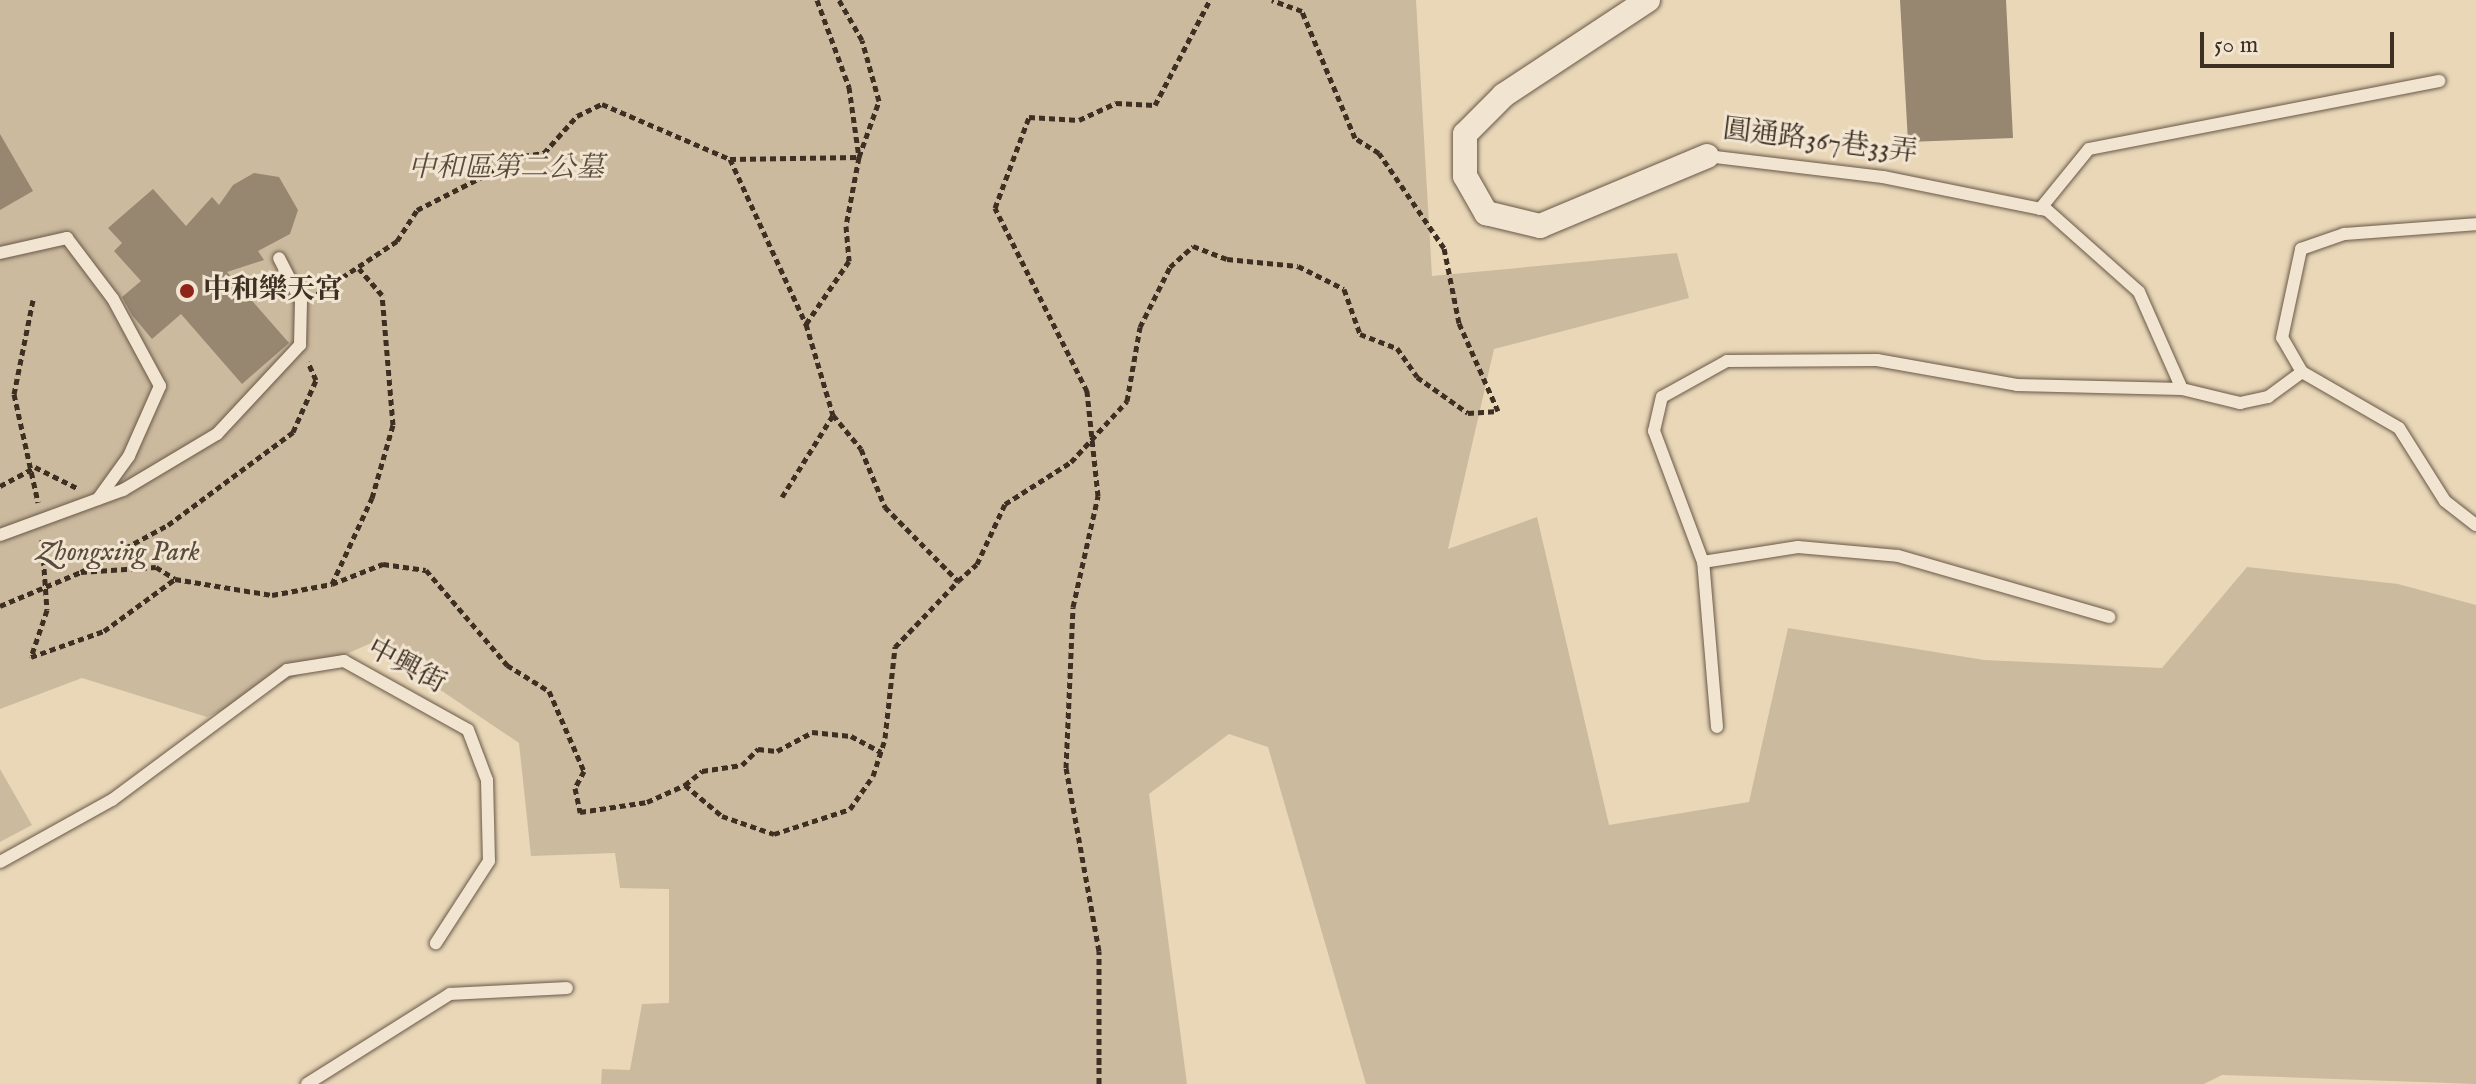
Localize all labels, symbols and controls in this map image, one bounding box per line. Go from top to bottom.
scale bar [2204,16,2398,66]
text: 50 m [2214,30,2258,61]
street label: 圓通路367巷33弄 [1721,113,1919,171]
park label: 中和區第二公墓 [408,152,604,186]
place label: 中和樂天宮 [203,274,343,308]
marker: 中和樂天宮 [178,282,196,300]
park label: Zhongxing Park [36,536,200,570]
street label: 中興街 [361,632,451,702]

